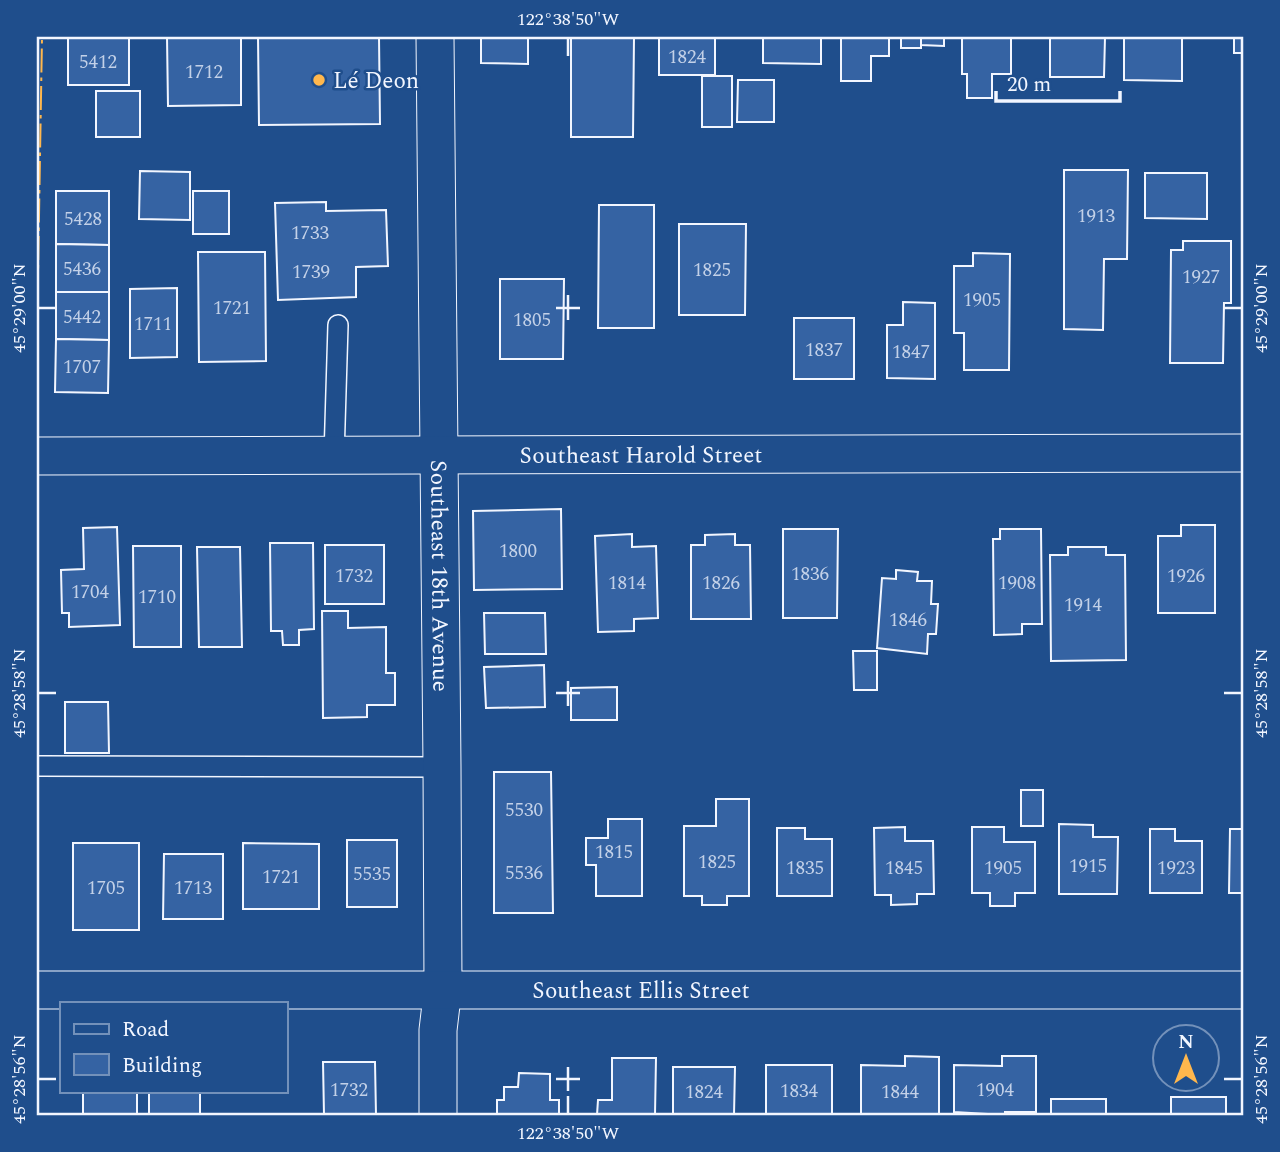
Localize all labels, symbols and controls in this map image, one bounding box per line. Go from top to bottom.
text: 122°38'50"W [517,6,619,33]
house number: 1824 [668,43,706,72]
house number: 5412 [79,48,117,77]
house number: 1712 [185,58,223,87]
scale bar [996,60,1121,104]
place label: Lé Deon [333,64,419,99]
text: 20 m [1007,69,1051,101]
marker: Lé Deon [311,72,327,88]
house number: 1913 [1077,202,1115,231]
house number: 5428 [64,205,102,234]
house number: 1733 [291,219,329,248]
house number: 5436 [63,255,101,284]
house number: 1825 [693,256,731,285]
house number: 1739 [292,258,330,287]
text: 45°29'00"N [6,263,33,353]
house number: 1927 [1182,263,1220,292]
text: 45°29'00"N [1248,263,1275,353]
house number: 1905 [963,286,1001,315]
house number: 1721 [213,294,251,323]
house number: 5442 [63,303,101,332]
house number: 1805 [513,306,551,335]
house number: 1711 [134,310,172,339]
house number: 1837 [805,336,843,365]
house number: 1847 [892,338,930,367]
house number: 1707 [63,353,101,382]
street label: Southeast Harold Street [519,438,763,474]
street label: Southeast 18th Avenue [420,460,457,692]
house number: 1800 [499,537,537,566]
house number: 1836 [791,560,829,589]
house number: 1732 [335,562,373,591]
house number: 1926 [1167,562,1205,591]
house number: 1814 [608,569,646,598]
house number: 1826 [702,569,740,598]
house number: 1908 [998,569,1036,598]
house number: 1704 [71,578,109,607]
house number: 1710 [138,583,176,612]
house number: 1914 [1064,591,1102,620]
house number: 1846 [889,606,927,635]
text: 45°28'58"N [6,648,33,738]
text: 45°28'58"N [1248,648,1275,738]
house number: 5530 [505,796,543,825]
house number: 1815 [595,838,633,867]
house number: 1825 [698,848,736,877]
house number: 1915 [1069,852,1107,881]
house number: 1835 [786,854,824,883]
house number: 1845 [885,854,923,883]
house number: 1905 [984,854,1022,883]
house number: 1923 [1157,854,1195,883]
house number: 5536 [505,859,543,888]
house number: 5535 [353,860,391,889]
house number: 1721 [262,863,300,892]
house number: 1705 [87,874,125,903]
house number: 1713 [174,874,212,903]
street label: Southeast Ellis Street [532,974,750,1009]
legend [60,1002,287,1092]
text: Road [122,1014,169,1046]
north arrow [1150,1023,1220,1092]
text: N [1178,1028,1194,1057]
text: 45°28'56"N [6,1034,33,1124]
text: 45°28'56"N [1248,1034,1275,1124]
text: Building [122,1050,202,1082]
house number: 1732 [330,1076,368,1105]
house number: 1904 [976,1076,1014,1105]
house number: 1834 [780,1077,818,1106]
house number: 1824 [685,1078,723,1107]
house number: 1844 [881,1078,919,1107]
text: 122°38'50"W [517,1120,619,1147]

